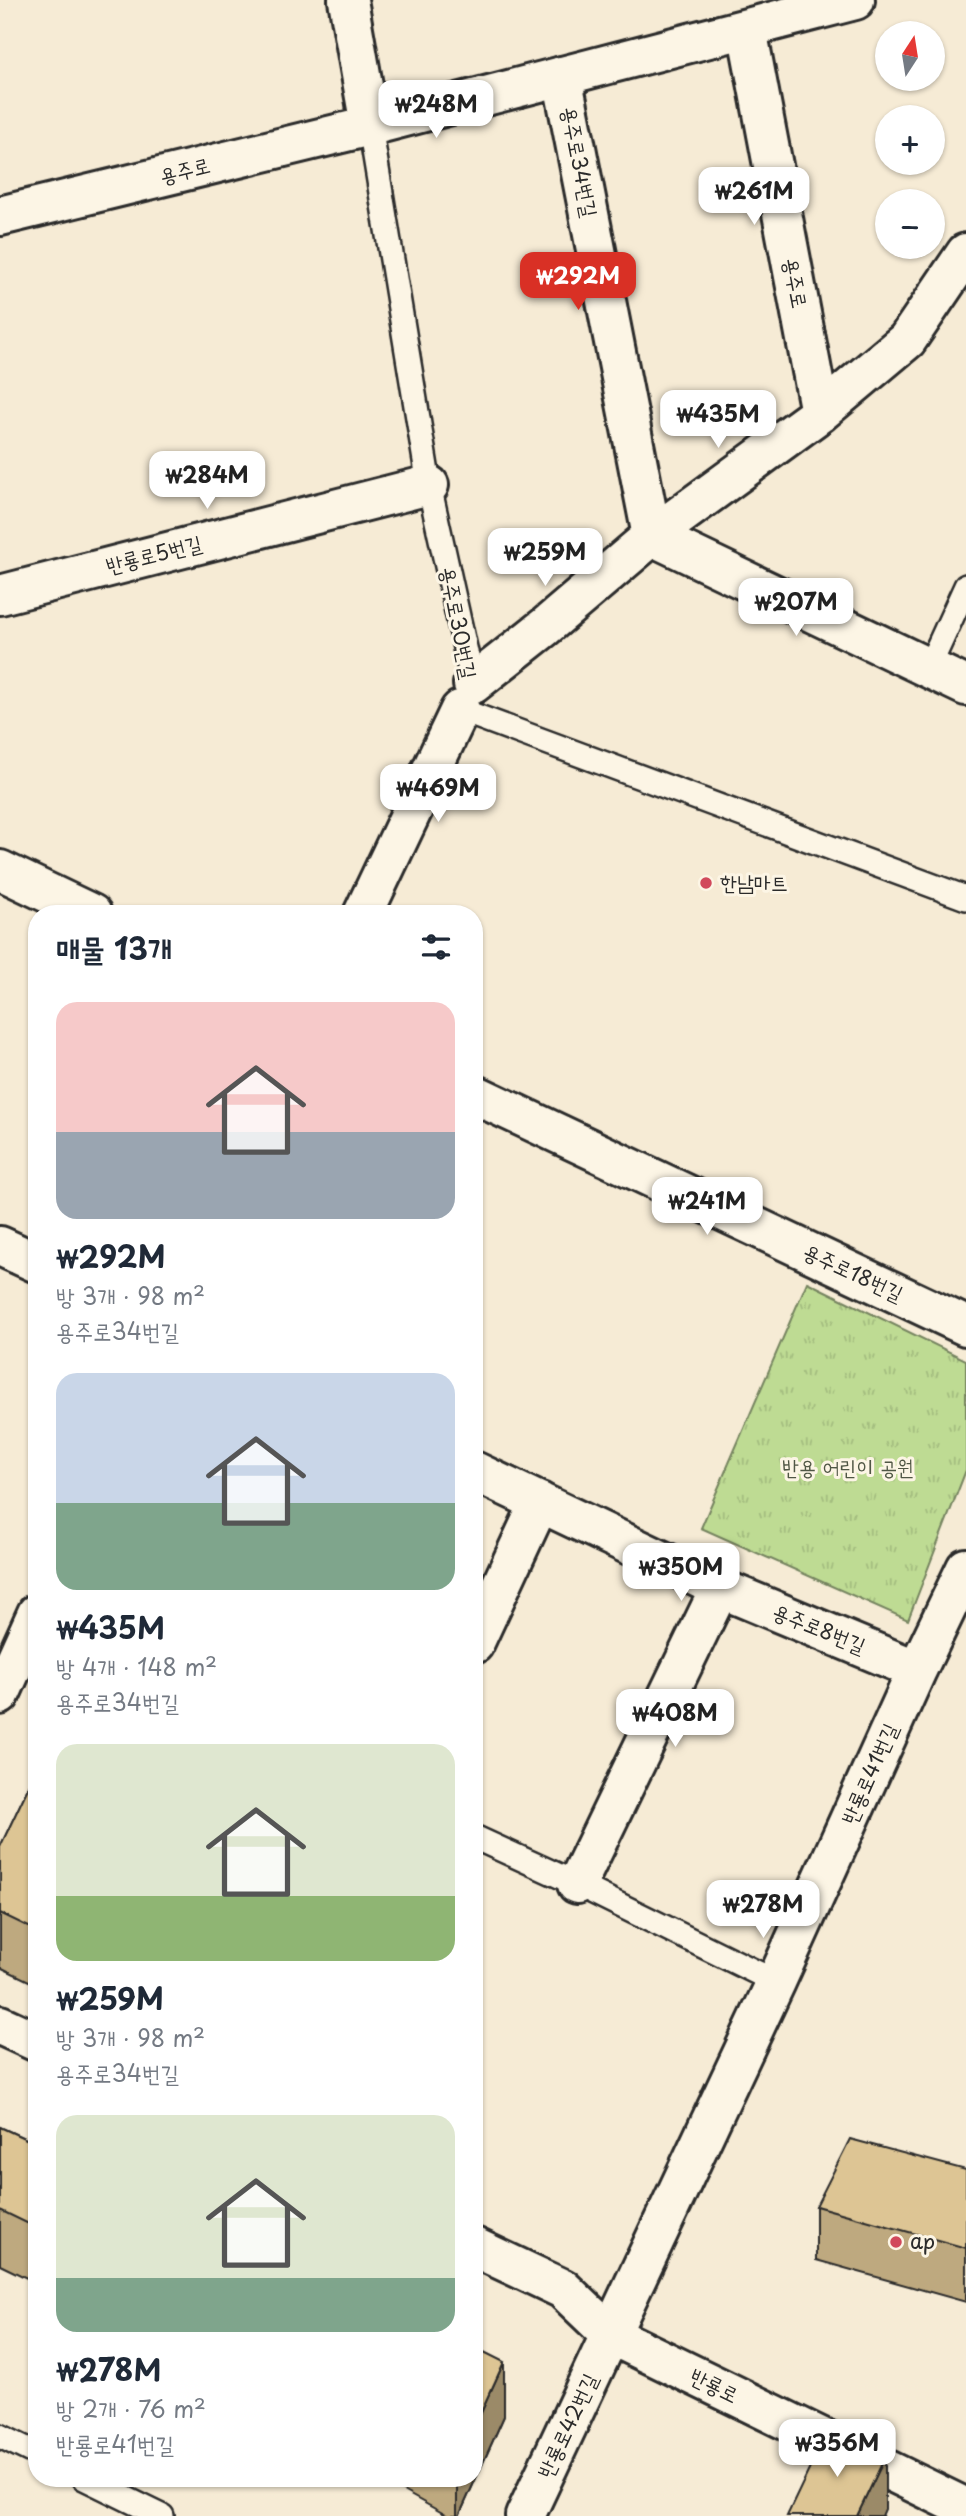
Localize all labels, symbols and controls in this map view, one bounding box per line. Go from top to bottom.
north arrow [875,21,945,91]
map controls [875,21,945,259]
pin: ₩248M [387,80,485,140]
text: ₩248M [394,85,478,120]
street label: 용주로34번길 [555,103,607,220]
button: + [875,105,945,175]
street label: 용주로 [156,147,213,191]
pin: ₩261M [705,168,803,227]
text: ₩261M [714,172,794,207]
button: − [875,189,945,259]
pin: ₩292M [529,252,627,312]
street label: 용주로 [776,255,818,311]
text: ₩292M [536,257,620,292]
pin: ₩435M [669,391,767,450]
text: ₩435M [676,395,760,430]
pin: ₩284M [158,452,256,511]
text: ₩284M [165,456,249,491]
street label: 반룡로5번길 [102,526,205,580]
pin: ₩259M [496,528,594,588]
text: ₩259M [504,533,586,568]
street label: 용주로30번길 [433,564,487,682]
pin: ₩207M [747,578,845,638]
text: ₩207M [754,583,838,618]
pin: ₩469M [389,764,487,824]
text: ₩469M [396,769,480,804]
place label: 한남마트 [720,865,788,897]
marker: 한남마트 [698,875,714,891]
text: 매물 13개 [56,925,172,970]
icon: filters [417,928,455,966]
icon: home [193,1047,319,1173]
pin: ₩241M [658,1178,756,1237]
text: ₩241M [668,1182,746,1217]
text: ₩292M [56,1233,166,1278]
street label: 용주로18번길 [799,1234,909,1308]
text: 방 3개 · 98 m² [56,1278,205,1313]
text: 용주로34번길 [56,1313,179,1348]
icon: home [193,1418,319,1544]
park label: 반용 어린이 공원 [782,1450,914,1482]
pin: ₩350M [632,1544,730,1603]
text: ₩350M [639,1548,723,1583]
street label: 용주로8번길 [768,1594,871,1660]
text: ₩435M [56,1604,165,1649]
text: 방 4개 · 148 m² [56,1649,217,1684]
text: 용주로34번길 [56,1684,179,1719]
pin: ₩408M [626,1690,724,1749]
text: ₩408M [632,1694,718,1729]
street label: 반룡로41번길 [832,1717,905,1829]
icon: home [193,1789,319,1915]
pin: ₩278M [714,1881,812,1940]
text: ₩278M [723,1885,803,1920]
text: ₩259M [56,1975,164,2020]
text: 방 3개 · 98 m² [56,2020,205,2055]
text: 용주로34번길 [56,2055,179,2090]
icon: home [193,2160,319,2286]
place label: ap [910,2224,935,2256]
marker: ap [888,2234,904,2250]
text: ₩278M [56,2346,161,2391]
street label: 반룡로 [685,2359,745,2410]
street label: 반룡로42번길 [528,2367,604,2483]
text: 방 2개 · 76 m² [56,2391,206,2426]
pin: ₩356M [788,2420,886,2479]
text: ₩356M [795,2424,879,2459]
text: 반룡로41번길 [56,2426,174,2461]

